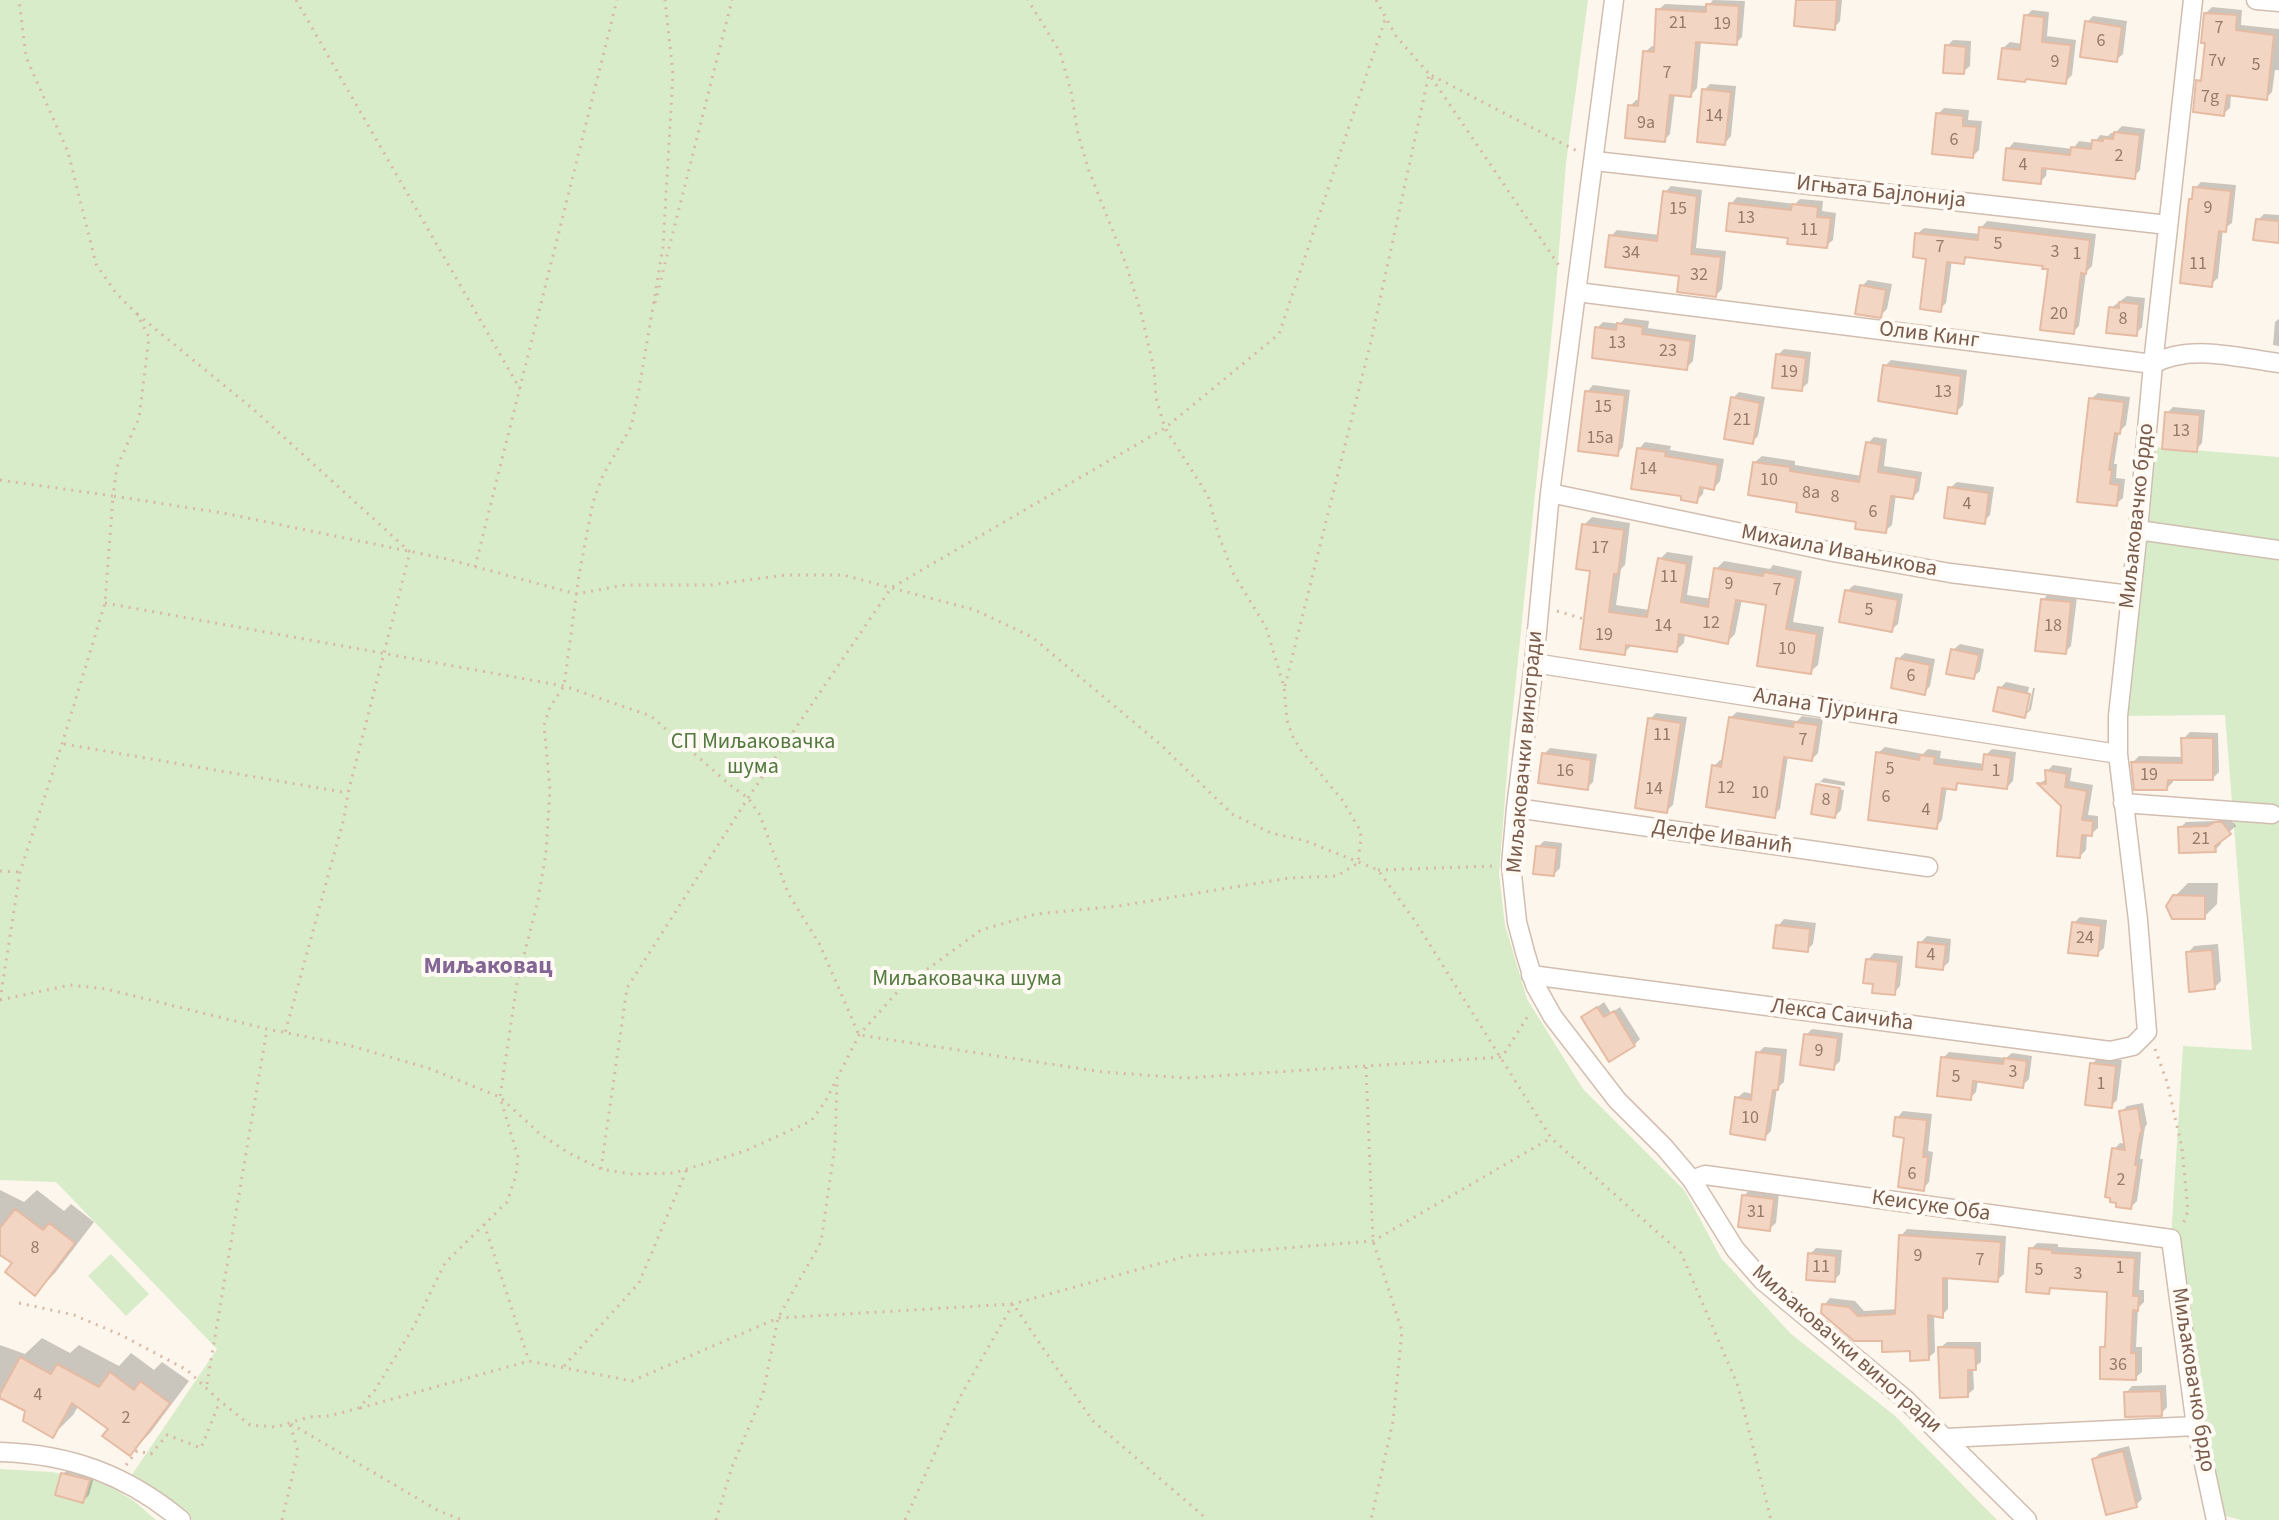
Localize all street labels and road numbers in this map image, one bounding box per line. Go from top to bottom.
street label: Игњата Бајлонија [1795,171,1967,215]
street label: Олив Кинг [1877,317,1981,355]
street label: Миљаковачко брдо [2115,422,2161,610]
street label: Михаила Ивањикова [1739,520,1939,584]
street label: Миљаковачки виногради [1502,630,1550,874]
street label: Алана Тјуринга [1751,683,1901,733]
street label: Делфе Иванић [1650,815,1794,861]
street label: Лекса Саичића [1769,994,1915,1038]
street label: Кеисуке Оба [1870,1186,1992,1228]
street label: Миљаковачки виногради [1745,1260,1947,1440]
street label: Миљаковачко брдо [2164,1286,2220,1474]

